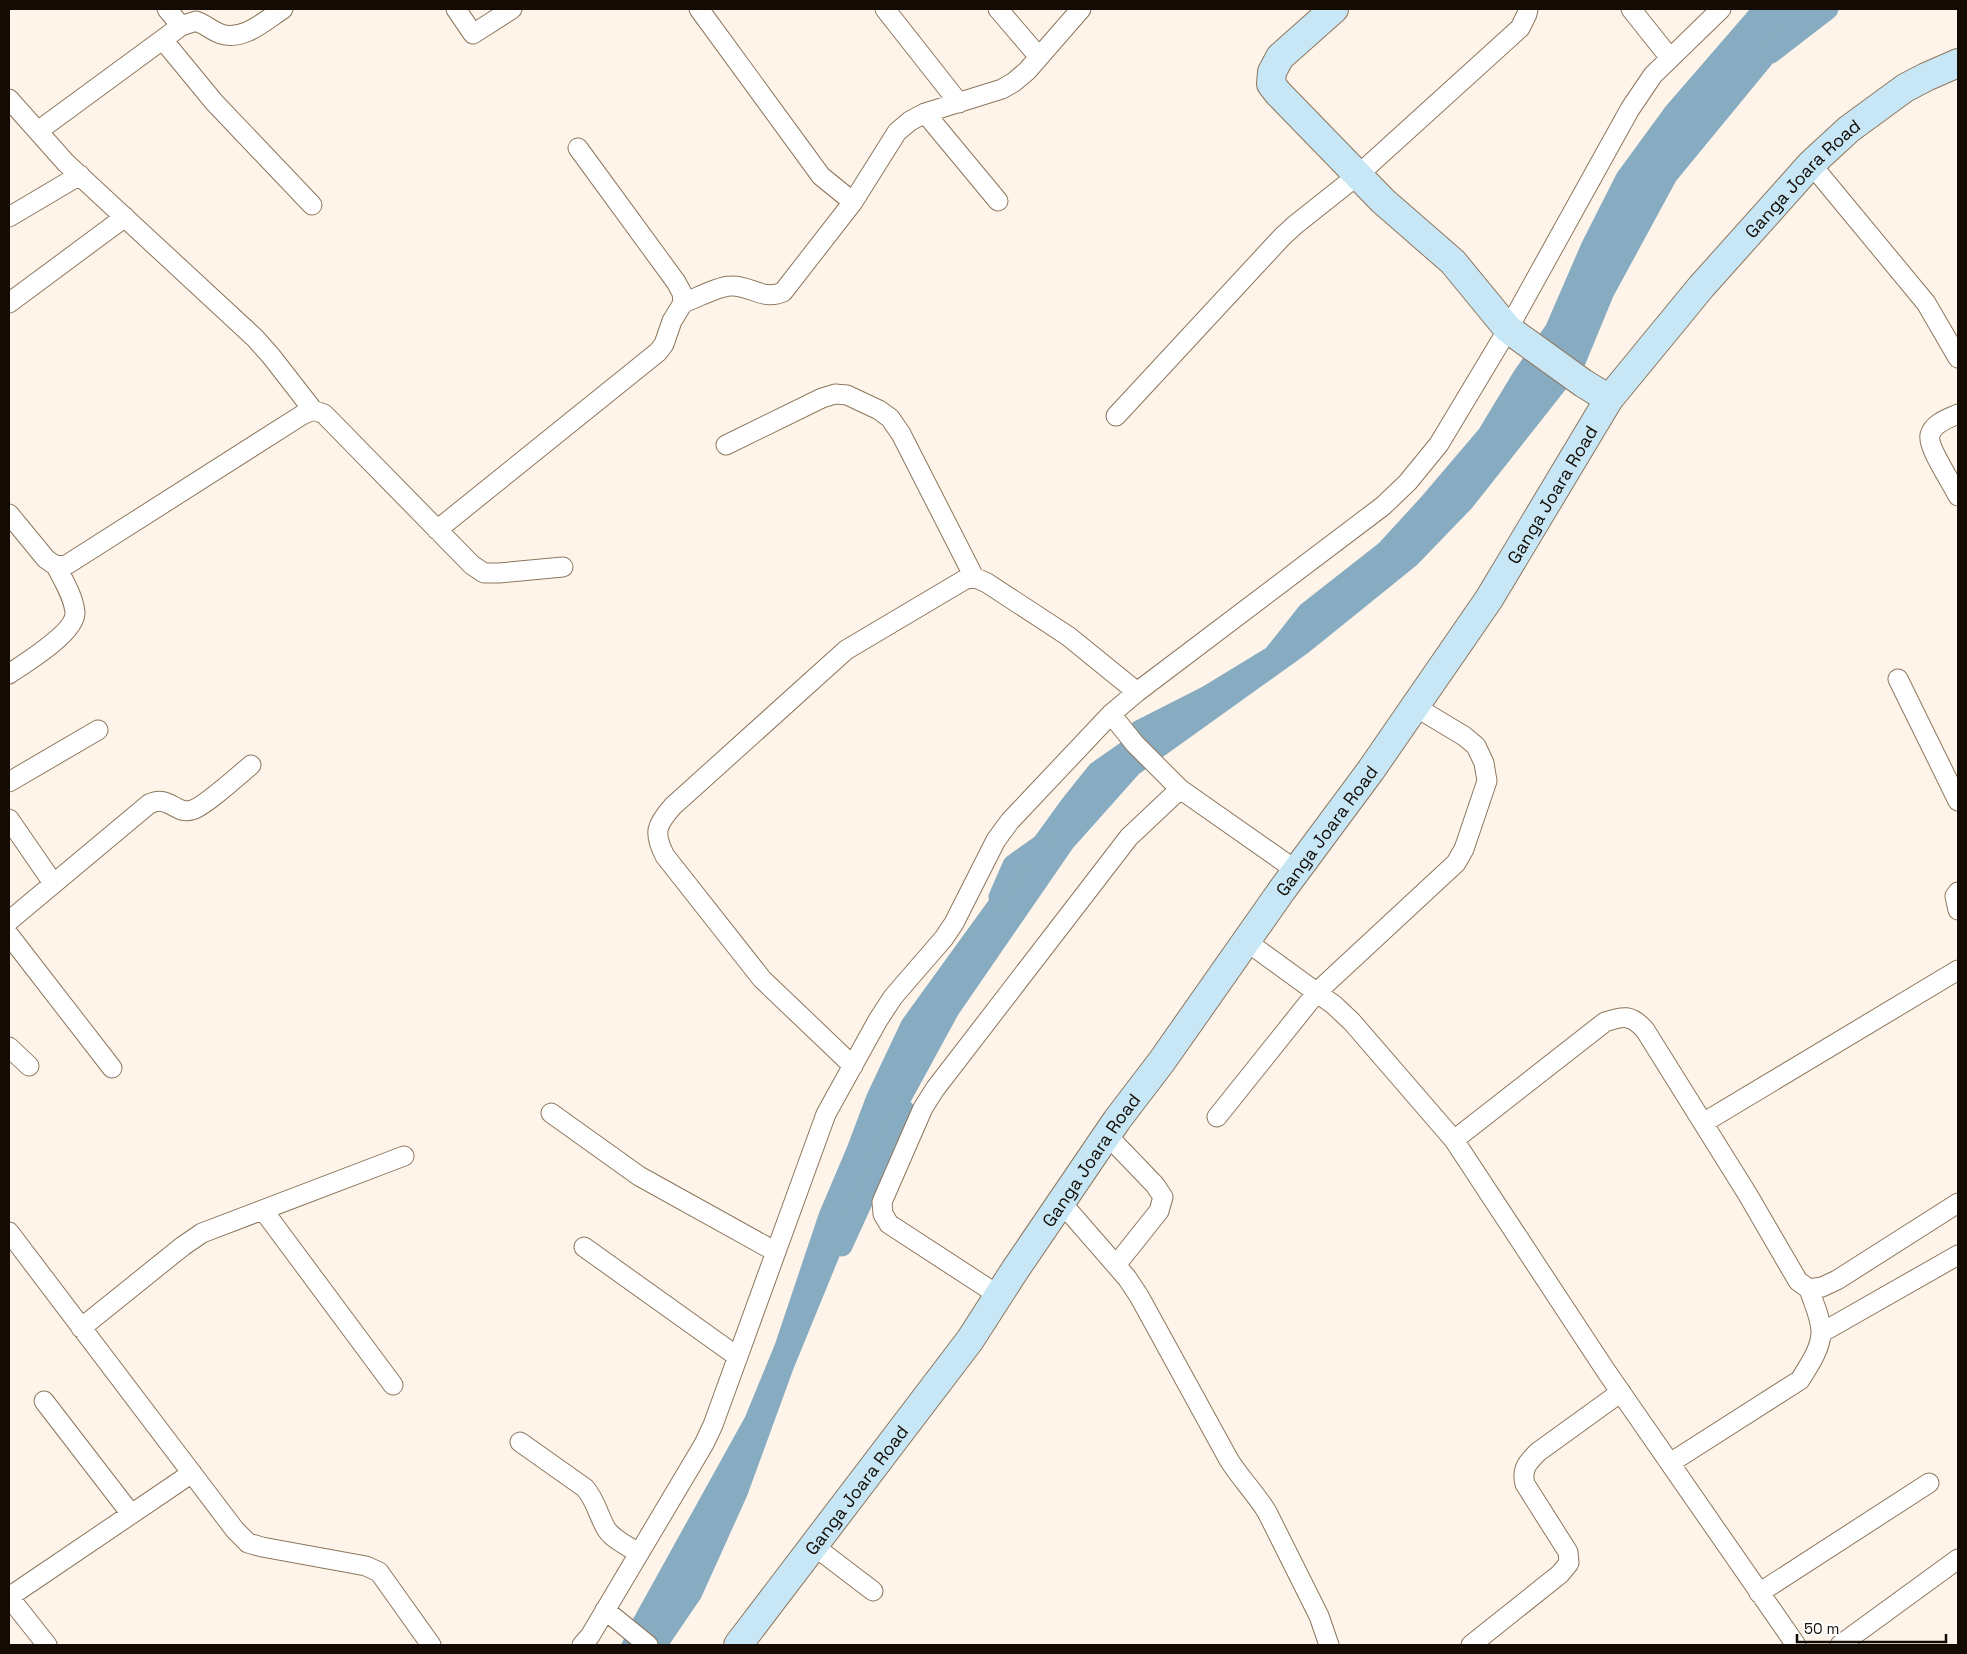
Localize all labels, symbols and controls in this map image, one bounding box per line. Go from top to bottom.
street label: Ganga Joara Road [1739,113,1864,242]
street label: Ganga Joara Road [1501,421,1602,568]
street label: Ganga Joara Road [1270,761,1382,901]
street label: Ganga Joara Road [1036,1089,1145,1231]
street label: Ganga Joara Road [799,1420,913,1559]
scale bar [1797,1612,1946,1644]
text: 50 m [1804,1619,1839,1638]

